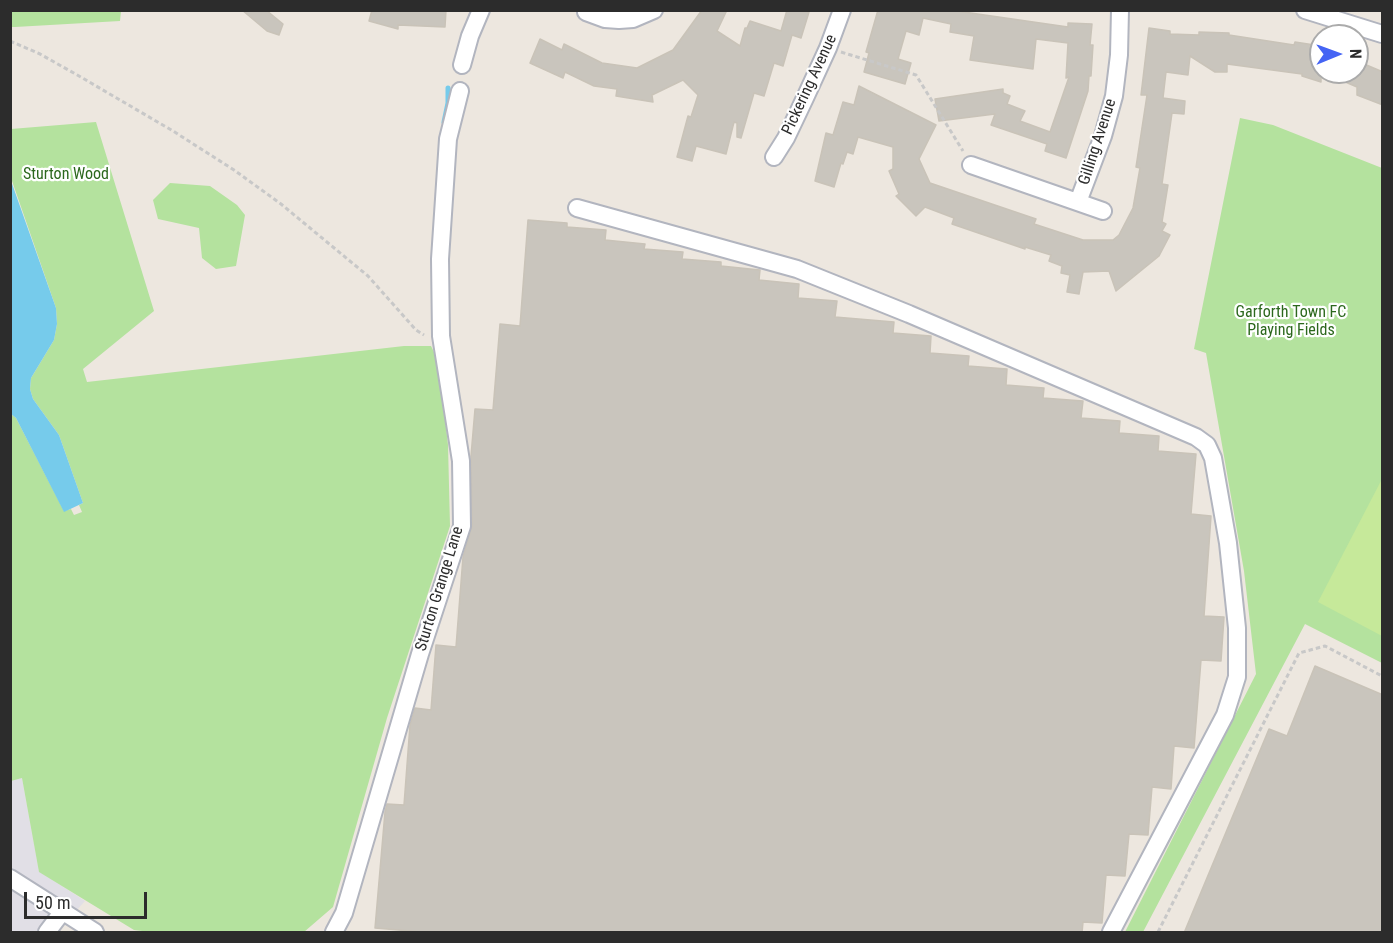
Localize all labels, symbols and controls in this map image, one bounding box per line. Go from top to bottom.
north arrow [1309,24,1369,84]
street label: Pickering Avenue [778,32,842,138]
text: N [1346,49,1365,59]
street label: Gilling Avenue [1075,96,1121,188]
park label: Sturton Wood [23,165,109,185]
park label: Garforth Town FC Playing Fields [1236,303,1346,341]
street label: Sturton Grange Lane [412,524,468,654]
scale bar [27,880,150,918]
text: 50 m [35,892,70,913]

